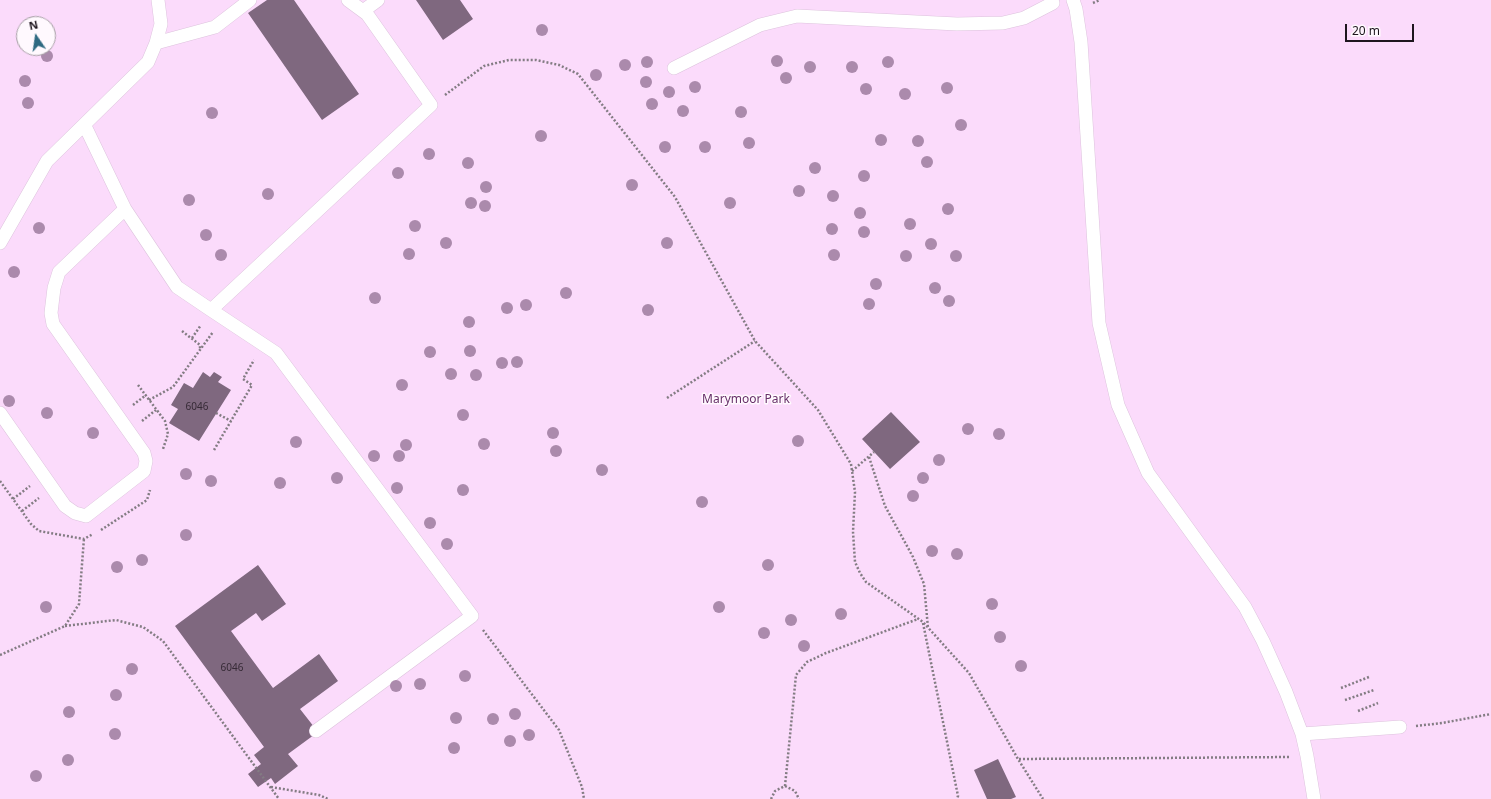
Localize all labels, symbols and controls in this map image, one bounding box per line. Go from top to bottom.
north arrow [16,16,56,56]
text: N [27,16,39,33]
scale bar [1347,16,1416,42]
text: 20 m [1352,22,1380,39]
park label: Marymoor Park [702,393,790,407]
house number: 6046 [186,401,208,413]
house number: 6046 [221,662,243,674]

